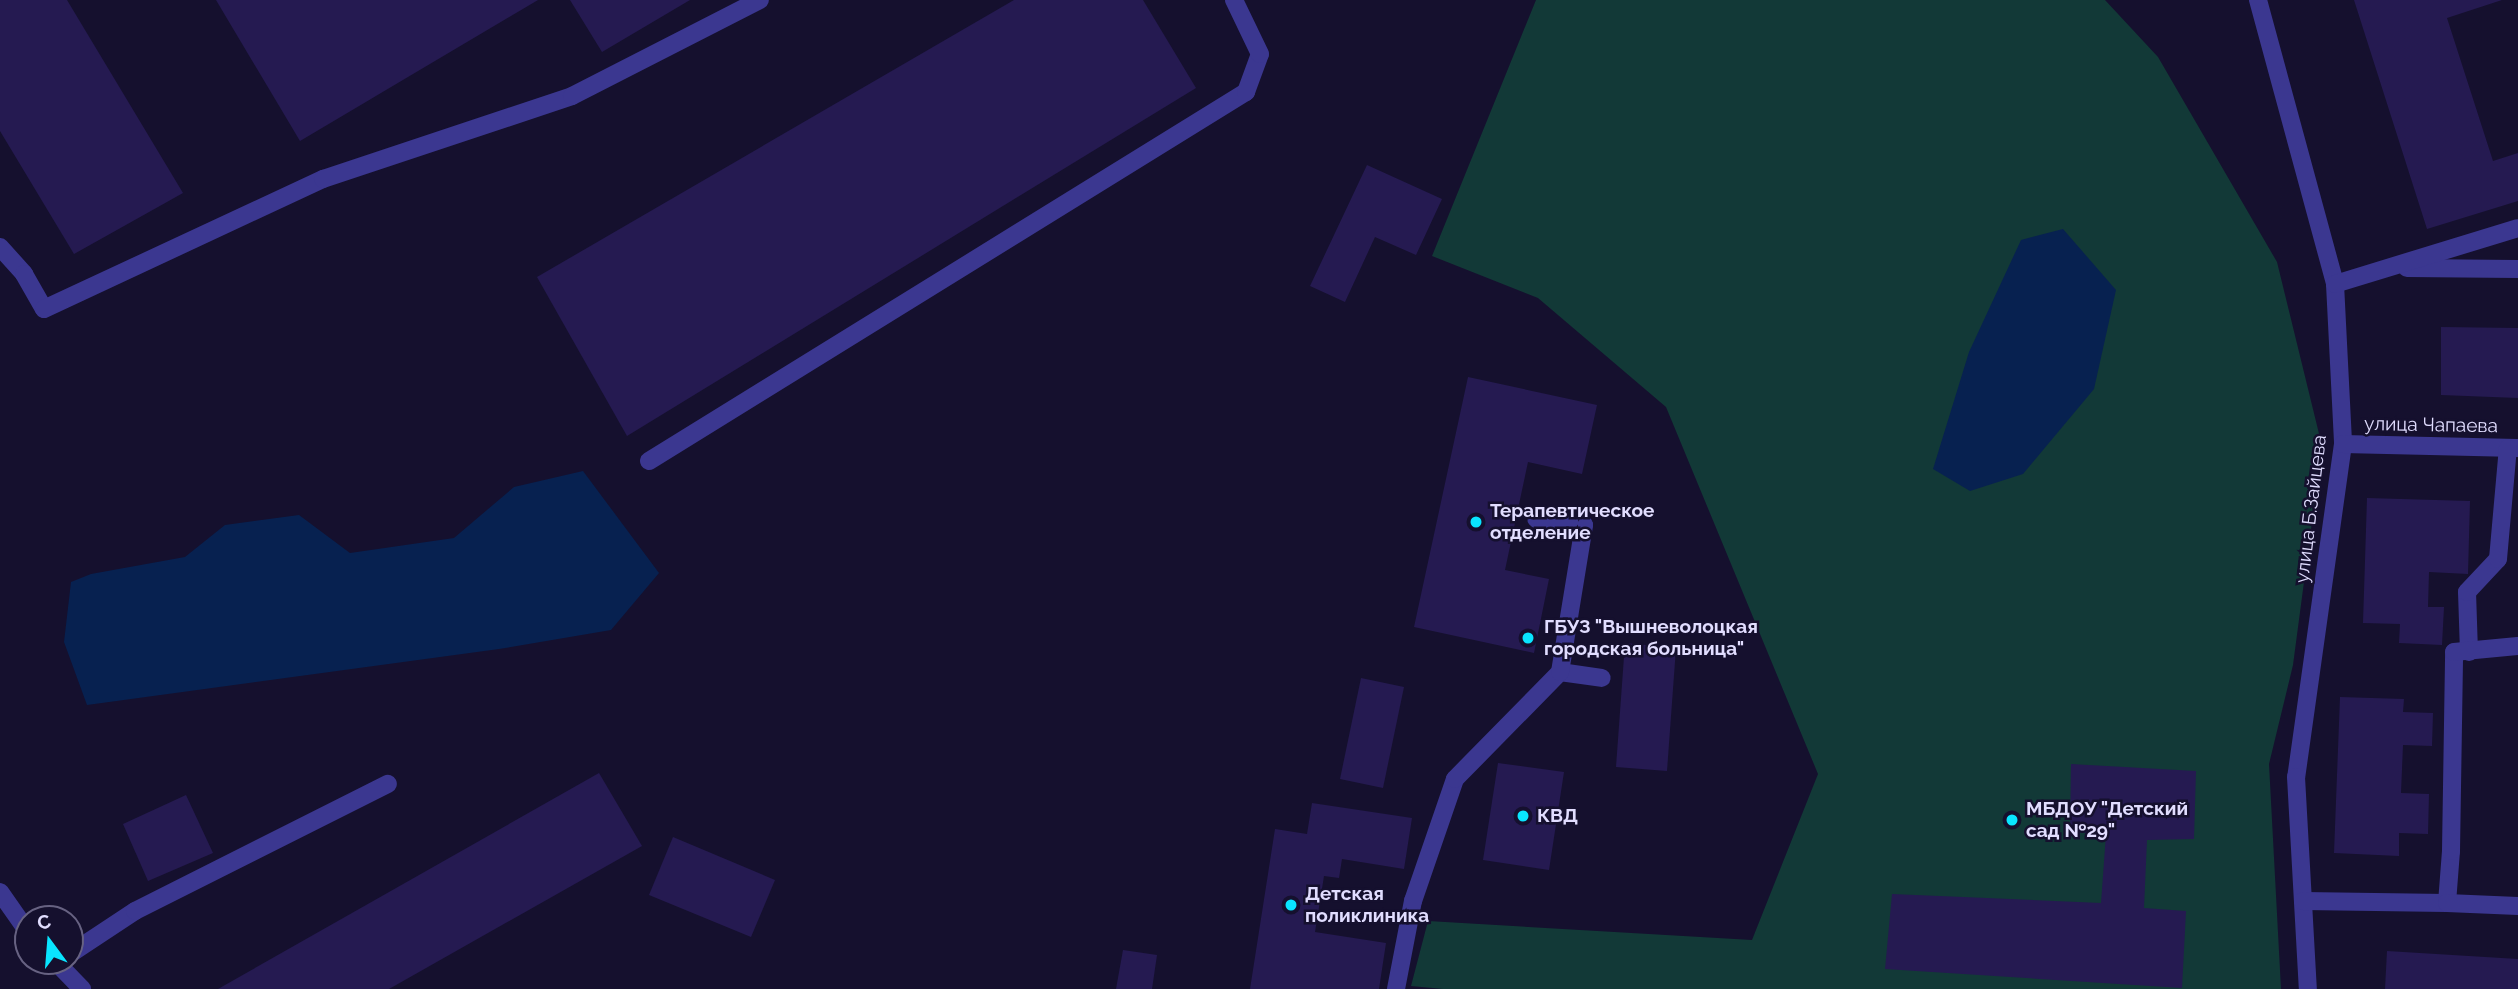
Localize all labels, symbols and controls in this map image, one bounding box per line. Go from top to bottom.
street label: улица Чапаева [2364,412,2498,438]
street label: улица Б.Зайцева [2291,434,2331,584]
place label: Терапевтическое отделение [1490,500,1654,544]
marker: Терапевтическое отделение [1468,514,1484,530]
place label: ГБУЗ "Вышневолоцкая городская больница" [1544,616,1758,660]
marker: ГБУЗ "Вышневолоцкая городская больница" [1518,628,1538,648]
place label: МБДОУ "Детский сад №29" [2026,798,2188,842]
place label: КВД [1537,805,1578,827]
marker: КВД [1515,808,1531,824]
marker: МБДОУ "Детский сад №29" [2004,812,2020,828]
place label: Детская поликлиника [1305,883,1429,927]
marker: Детская поликлиника [1283,897,1299,913]
north arrow [14,905,84,975]
text: С [34,909,53,934]

